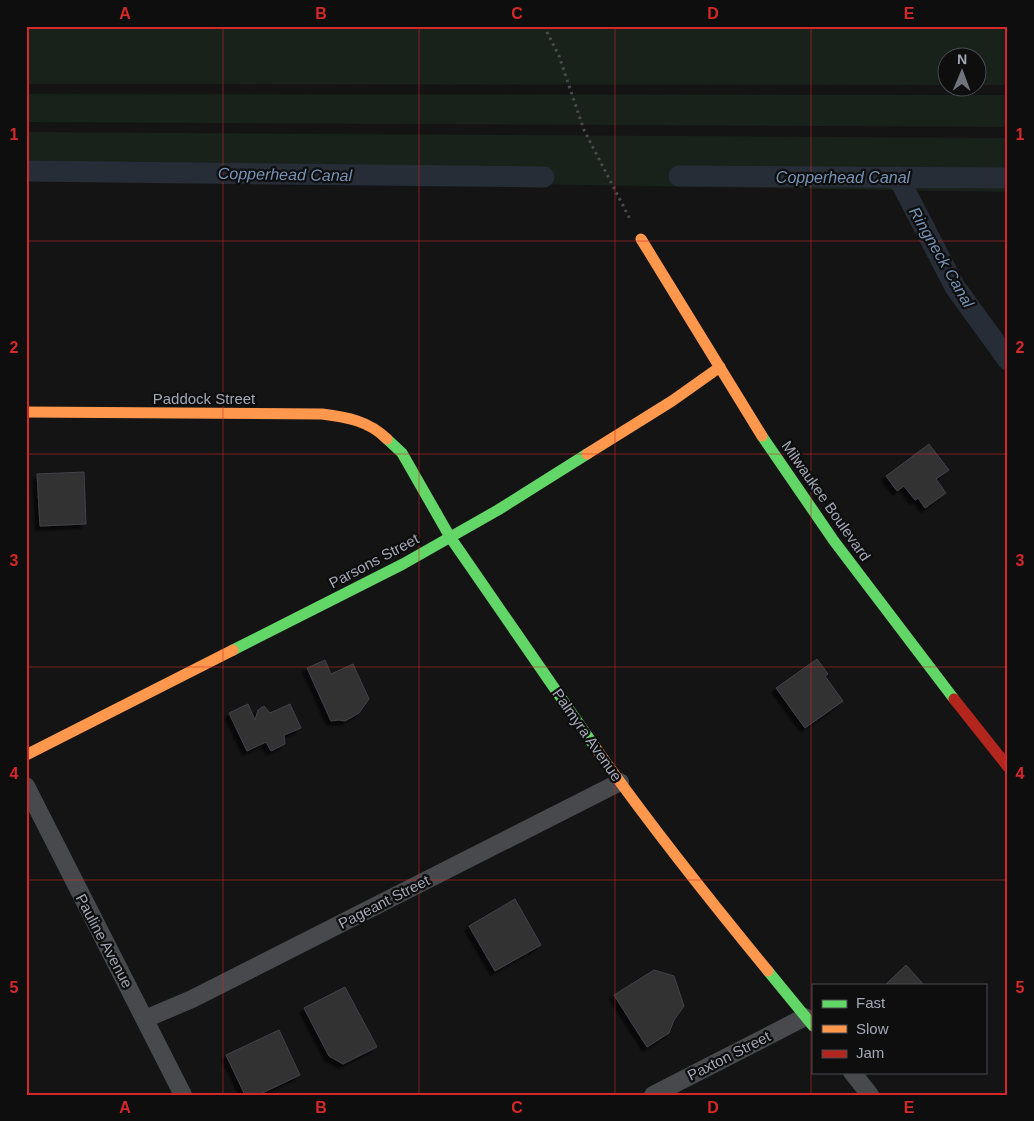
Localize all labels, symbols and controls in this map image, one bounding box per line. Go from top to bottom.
text: A [119,5,131,22]
text: B [315,5,327,22]
text: C [511,5,523,22]
text: D [707,5,719,22]
text: E [904,5,915,22]
north arrow [936,48,986,98]
text: N [957,51,967,67]
text: 1 [10,126,19,143]
text: 1 [1016,126,1025,143]
water label: Copperhead Canal [218,165,353,184]
water label: Copperhead Canal [776,169,911,186]
water label: Ringneck Canal [906,204,977,311]
text: 2 [10,339,19,356]
text: 2 [1016,339,1025,356]
street label: Paddock Street [153,390,256,407]
street label: Milwaukee Boulevard [779,437,874,564]
street label: Parsons Street [326,529,422,591]
text: 3 [10,552,19,569]
text: 3 [1016,552,1025,569]
street label: Palmyra Avenue [549,685,626,784]
text: 4 [10,765,19,782]
text: 4 [1016,765,1025,782]
street label: Pageant Street [335,871,433,932]
street label: Pauline Avenue [73,891,136,991]
text: 5 [10,979,19,996]
text: 5 [1016,979,1025,996]
legend [812,984,986,1074]
text: Fast [856,994,886,1011]
text: Slow [856,1020,889,1037]
street label: Paxton Street [684,1027,774,1084]
text: Jam [856,1044,884,1061]
text: A [119,1099,131,1116]
text: B [315,1099,327,1116]
text: C [511,1099,523,1116]
text: D [707,1099,719,1116]
text: E [904,1099,915,1116]

